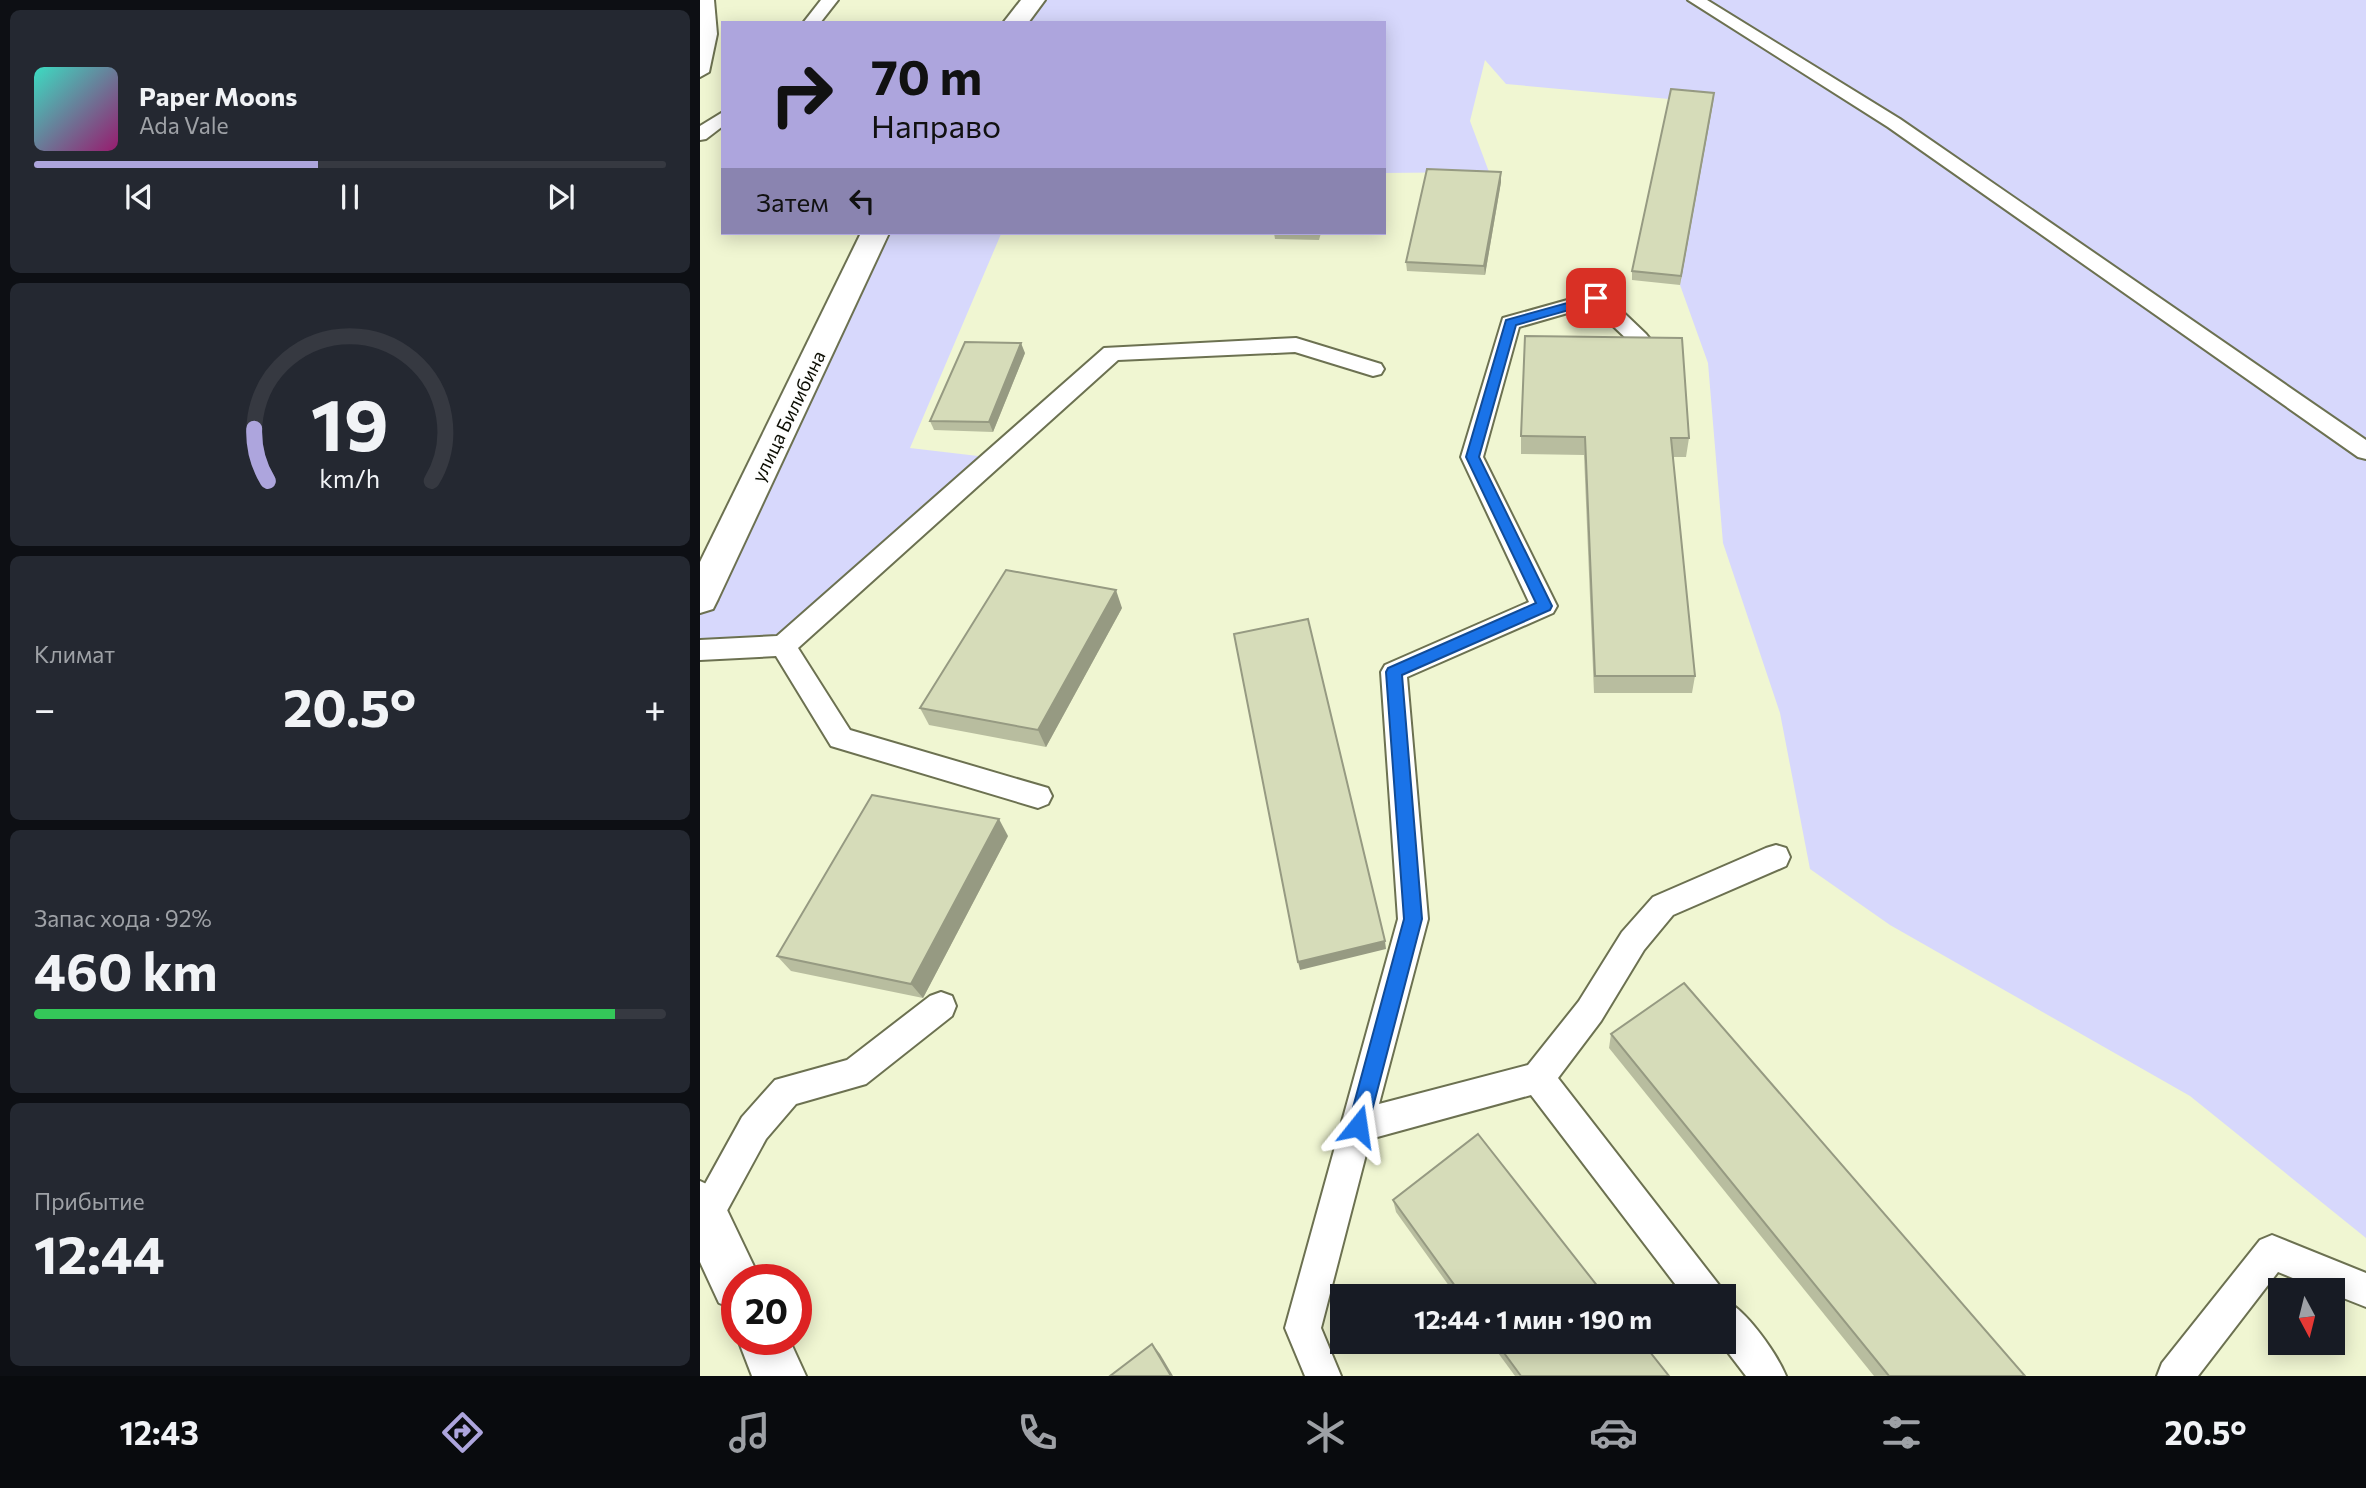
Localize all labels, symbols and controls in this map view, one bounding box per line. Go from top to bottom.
text: 70 m [871,45,982,105]
icon: right [756,49,847,140]
text: Paper Moons [139,80,297,111]
text: Направо [871,105,1001,145]
text: Ada Vale [139,111,229,139]
icon: previous [120,178,158,216]
icon: pause [331,178,369,216]
icon: next [542,178,580,216]
icon: left [843,182,881,220]
text: Затем [756,186,829,217]
pin [1566,268,1626,328]
icon: arrive [1577,279,1615,317]
street label: улица Билибина [746,347,830,485]
text: 19 [311,377,389,466]
text: km/h [320,463,380,493]
text: Климат [34,640,115,668]
text: 20.5° [283,674,416,738]
text: − [34,684,56,731]
text: + [644,684,666,731]
text: Запас хода · 92% [34,904,212,932]
text: 460 km [34,938,218,1002]
position arrow [1321,1089,1395,1163]
text: Прибытие [34,1187,145,1215]
text: 12:44 [34,1221,165,1285]
speed limit sign: 20 [721,1264,812,1355]
north arrow [2268,1278,2345,1354]
map controls [2268,1278,2345,1355]
text: 12:44 · 1 мин · 190 m [1414,1303,1652,1334]
icon: directions [438,1408,487,1457]
icon: music [725,1408,774,1457]
icon: phone [1013,1408,1062,1457]
icon: climate [1301,1408,1350,1457]
icon: car [1589,1408,1638,1457]
icon: filters [1877,1408,1926,1457]
text: 12:43 [119,1412,199,1452]
text: 20.5° [2164,1412,2247,1452]

